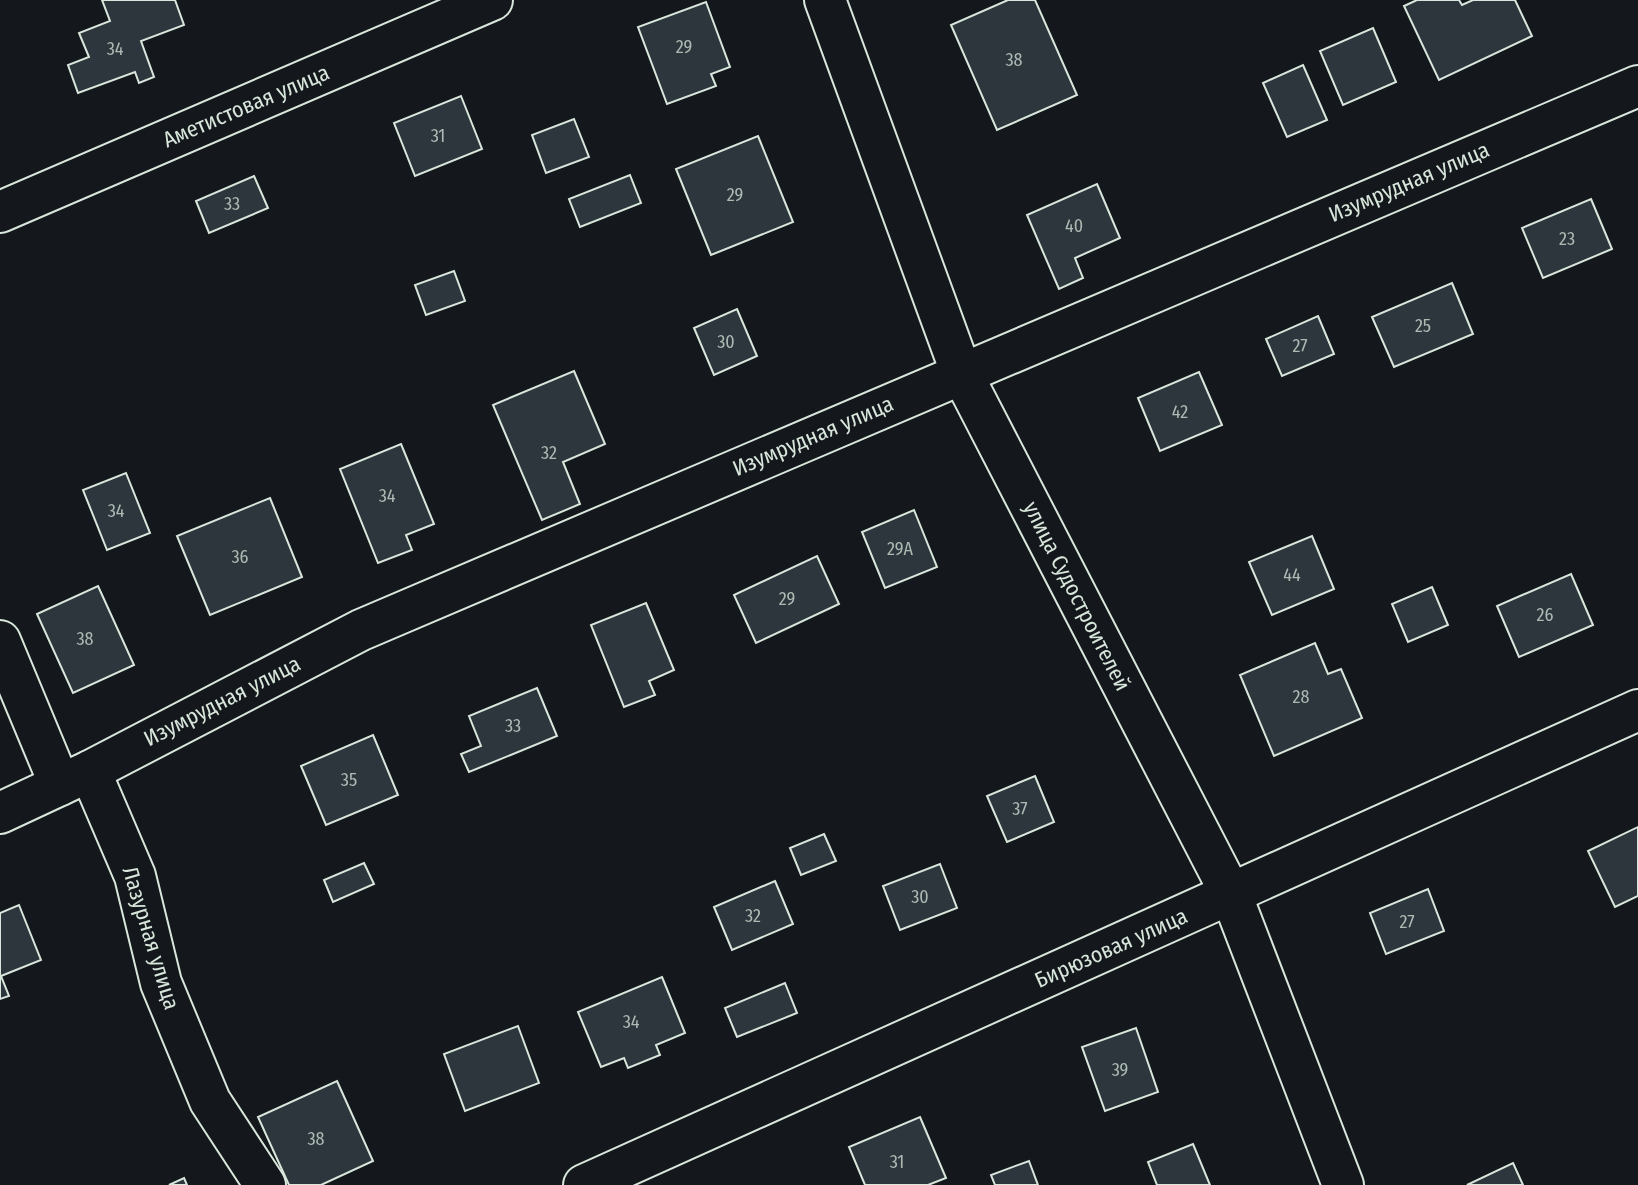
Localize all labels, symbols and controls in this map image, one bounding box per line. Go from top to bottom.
house number: 29 [676,36,692,58]
house number: 34 [107,38,124,60]
house number: 38 [1005,49,1023,71]
street label: Аметистовая улица [159,59,333,153]
house number: 31 [431,125,445,147]
street label: Изумрудная улица [1325,136,1493,228]
house number: 29 [727,184,743,206]
house number: 33 [224,193,240,215]
house number: 40 [1065,215,1083,237]
house number: 23 [1559,228,1575,250]
house number: 25 [1415,315,1431,337]
house number: 30 [717,331,735,353]
house number: 27 [1292,335,1308,357]
street label: Изумрудная улица [729,390,897,482]
house number: 42 [1172,401,1188,423]
house number: 32 [541,442,557,464]
house number: 34 [379,485,396,507]
street label: улица Судостроителей [1018,497,1136,695]
house number: 34 [108,500,125,522]
house number: 29А [887,538,913,560]
house number: 36 [231,546,249,568]
house number: 44 [1283,564,1301,586]
house number: 29 [779,588,795,610]
house number: 26 [1537,604,1554,626]
house number: 38 [76,628,94,650]
street label: Изумрудная улица [139,650,305,752]
house number: 28 [1293,686,1309,708]
house number: 33 [505,715,521,737]
house number: 35 [341,769,357,791]
house number: 37 [1012,798,1028,820]
street label: Лазурная улица [116,863,186,1013]
house number: 30 [911,886,929,908]
street label: Бирюзовая улица [1031,902,1191,994]
house number: 32 [745,905,761,927]
house number: 27 [1399,911,1415,933]
house number: 34 [623,1011,640,1033]
house number: 39 [1112,1059,1128,1081]
house number: 38 [307,1128,325,1150]
house number: 31 [890,1151,904,1173]

